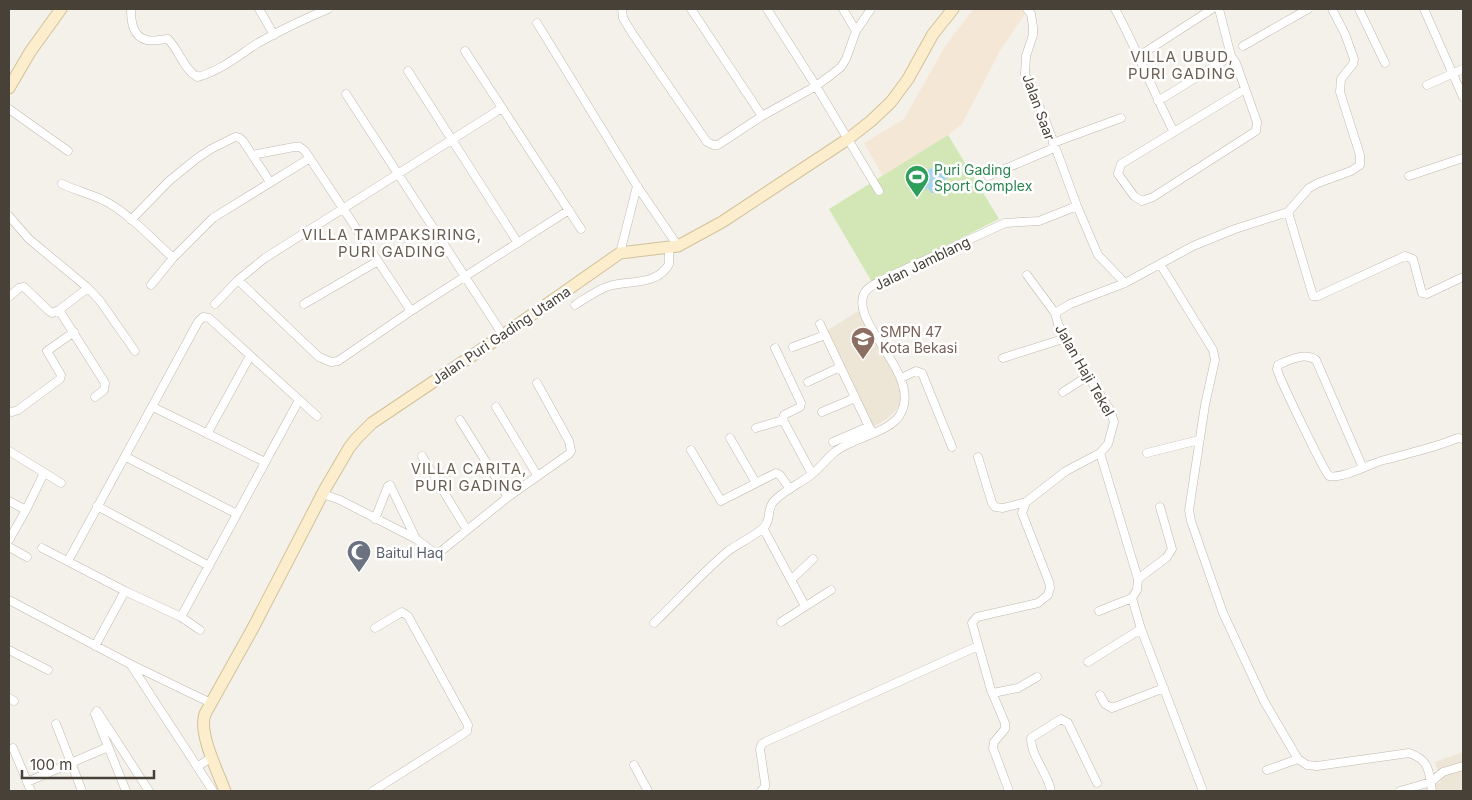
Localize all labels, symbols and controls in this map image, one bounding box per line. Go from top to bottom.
district label: VILLA UBUD, PURI GADING [1128,47,1236,83]
street label: Jalan Saar [1019,72,1059,142]
place label: Puri Gading Sport Complex [934,161,1033,194]
sports icon: Puri Gading Sport Complex [904,164,930,198]
district label: VILLA TAMPAKSIRING, PURI GADING [302,225,482,261]
street label: Jalan Jamblang [871,233,973,293]
street label: Jalan Puri Gading Utama [428,282,574,388]
street label: Jalan Haji Tekel [1052,321,1118,419]
place label: SMPN 47 Kota Bekasi [880,323,957,356]
school or university icon: SMPN 47 Kota Bekasi [850,326,876,360]
district label: VILLA CARITA, PURI GADING [411,459,527,495]
mosque icon: Baitul Haq [346,539,372,573]
place label: Baitul Haq [376,544,443,561]
scale bar [22,748,155,780]
text: 100 m [30,755,72,774]

